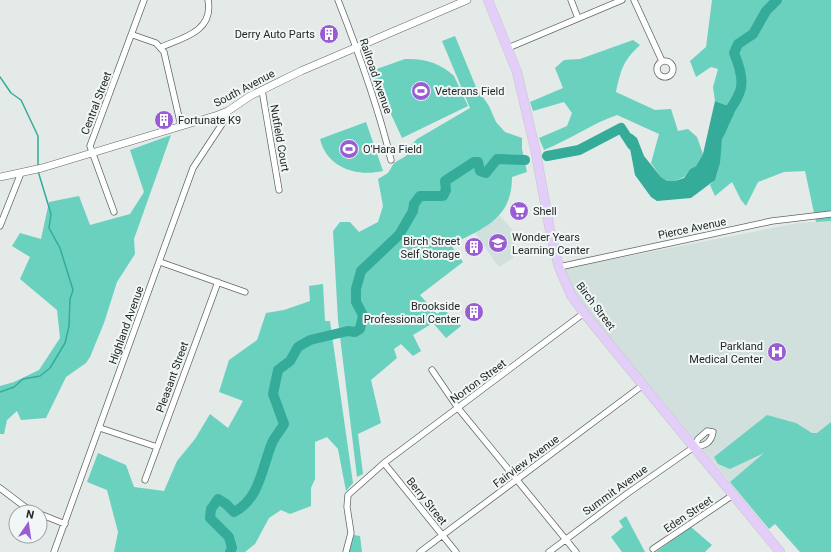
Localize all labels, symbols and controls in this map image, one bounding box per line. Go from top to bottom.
building icon: Derry Auto Parts [318,23,340,45]
place label: Derry Auto Parts [235,28,315,41]
street label: Railroad Avenue [357,37,395,116]
street label: South Avenue [212,67,277,110]
street label: Central Street [78,69,115,137]
sports icon: Veterans Field [410,80,432,102]
place label: Veterans Field [435,85,504,98]
street label: Nutfield Court [267,103,292,173]
building icon: Fortunate K9 [153,109,175,131]
place label: Fortunate K9 [178,114,241,127]
sports icon: O'Hara Field [338,138,360,160]
place label: O'Hara Field [363,143,422,156]
supermarket icon: Shell [508,200,530,222]
place label: Shell [533,205,557,218]
street label: Pierce Avenue [657,215,728,242]
place label: Wonder Years Learning Center [512,231,590,257]
school or university icon: Wonder Years Learning Center [487,232,509,254]
place label: Birch Street Self Storage [401,235,460,261]
building icon: Birch Street Self Storage [463,236,485,258]
street label: Birch Street [573,280,618,333]
street label: Highland Avenue [106,284,147,366]
place label: Brookside Professional Center [364,300,460,326]
building icon: Brookside Professional Center [463,301,485,323]
street label: Pleasant Street [154,340,191,414]
place label: Parkland Medical Center [689,340,763,366]
hospital icon: Parkland Medical Center [766,341,788,363]
street label: Norton Street [448,357,509,406]
street label: Fairview Avenue [491,432,562,490]
street label: Summit Avenue [580,462,650,518]
street label: Berry Street [404,475,450,528]
street label: Eden Street [661,493,715,535]
north arrow [8,504,48,544]
text: N [25,508,36,522]

